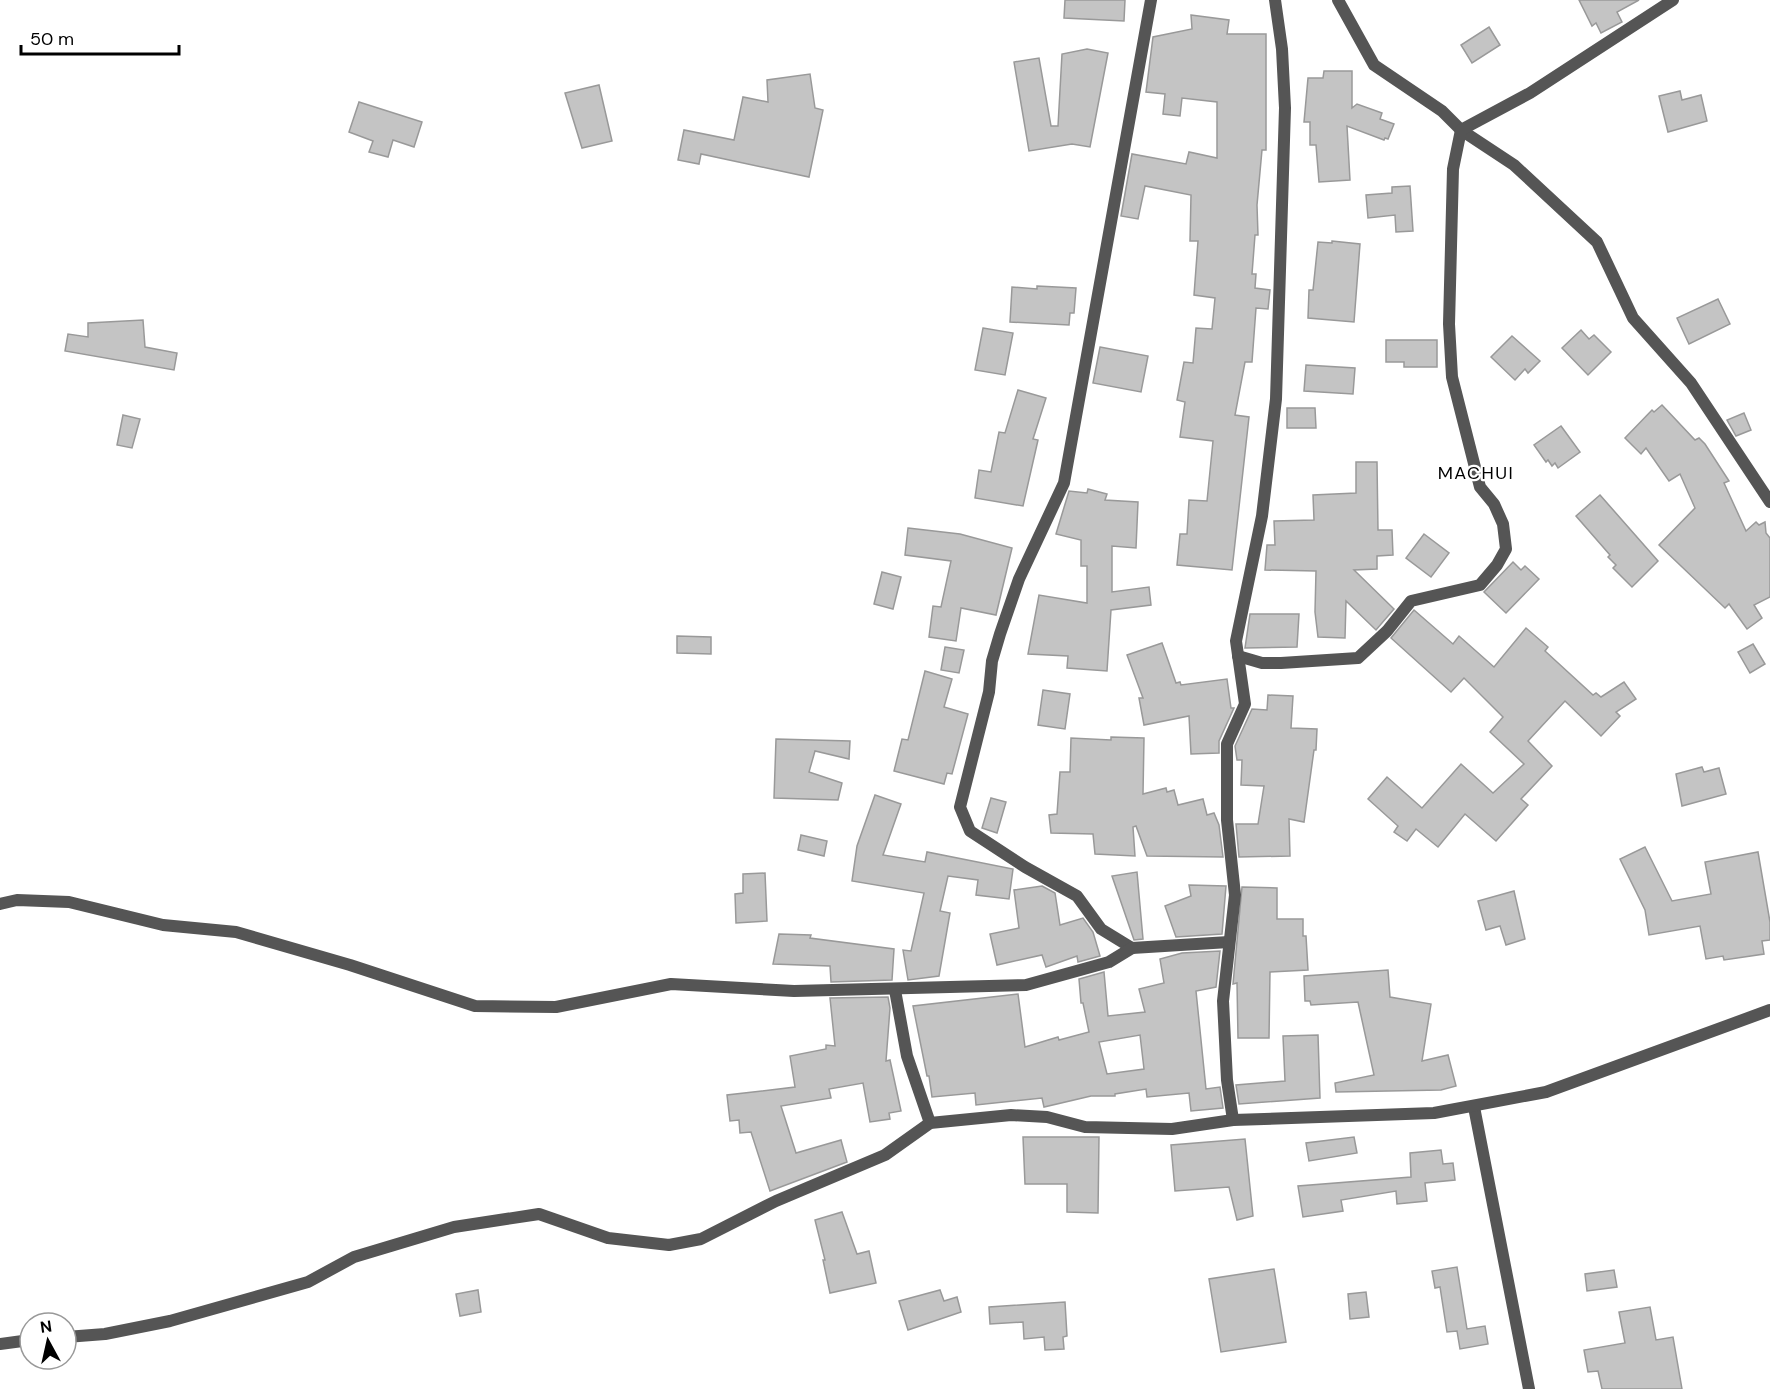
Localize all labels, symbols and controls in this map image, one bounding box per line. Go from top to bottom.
scale bar [21,18,178,56]
text: 50 m [30,27,74,51]
district label: MACHUI [1438,461,1514,485]
north arrow [18,1311,78,1371]
text: N [39,1315,53,1338]

